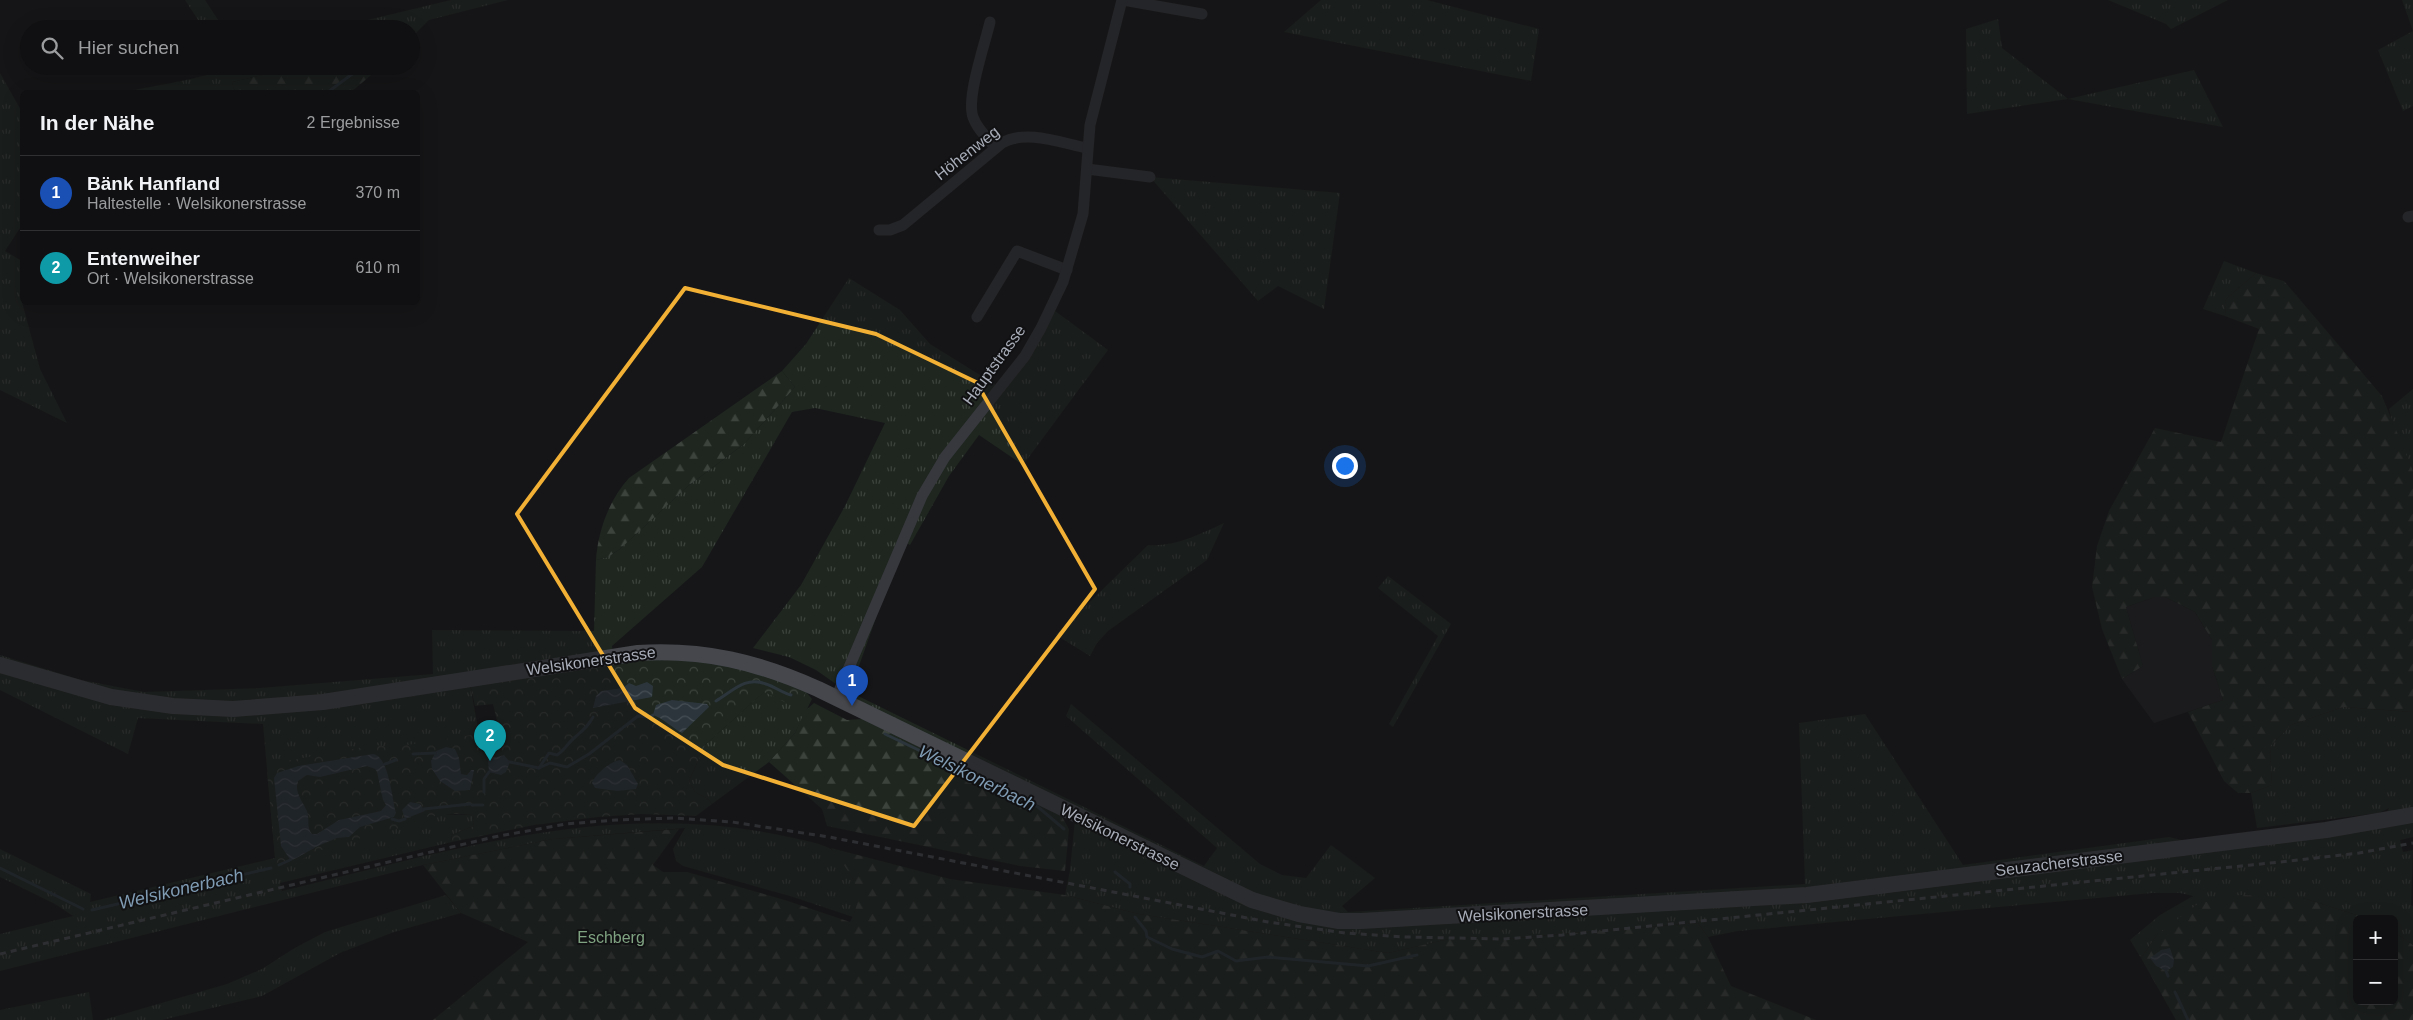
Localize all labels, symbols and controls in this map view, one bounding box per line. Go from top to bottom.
search box [20,20,420,75]
icon: search [38,34,66,62]
text: Hier suchen [78,37,179,58]
text: In der Nähe [40,111,154,134]
text: 2 Ergebnisse [307,114,400,131]
street label: Höhenweg [932,123,1002,183]
text: Bänk Hanfland [87,173,220,194]
text: 1 [52,184,60,201]
text: 370 m [356,184,400,201]
text: Haltestelle · Welsikonerstrasse [87,195,306,212]
text: Entenweiher [87,248,200,269]
text: 2 [52,259,60,276]
text: 610 m [356,259,400,276]
text: Ort · Welsikonerstrasse [87,270,254,287]
street label: Hauptstrasse [959,322,1029,408]
your location [1332,453,1358,479]
street label: Welsikonerstrasse [525,643,657,678]
pin: 1 [836,665,868,706]
pin: 2 [474,720,506,761]
water label: Welsikonerbach [915,741,1039,815]
street label: Welsikonerstrasse [1058,801,1182,873]
street label: Seuzacherstrasse [1994,847,2124,879]
water label: Welsikonerbach [117,865,245,913]
street label: Welsikonerstrasse [1457,901,1589,925]
map controls [2353,915,2398,1005]
button: + [2353,915,2398,960]
park label: Eschberg [577,929,645,946]
button: − [2353,960,2398,1005]

